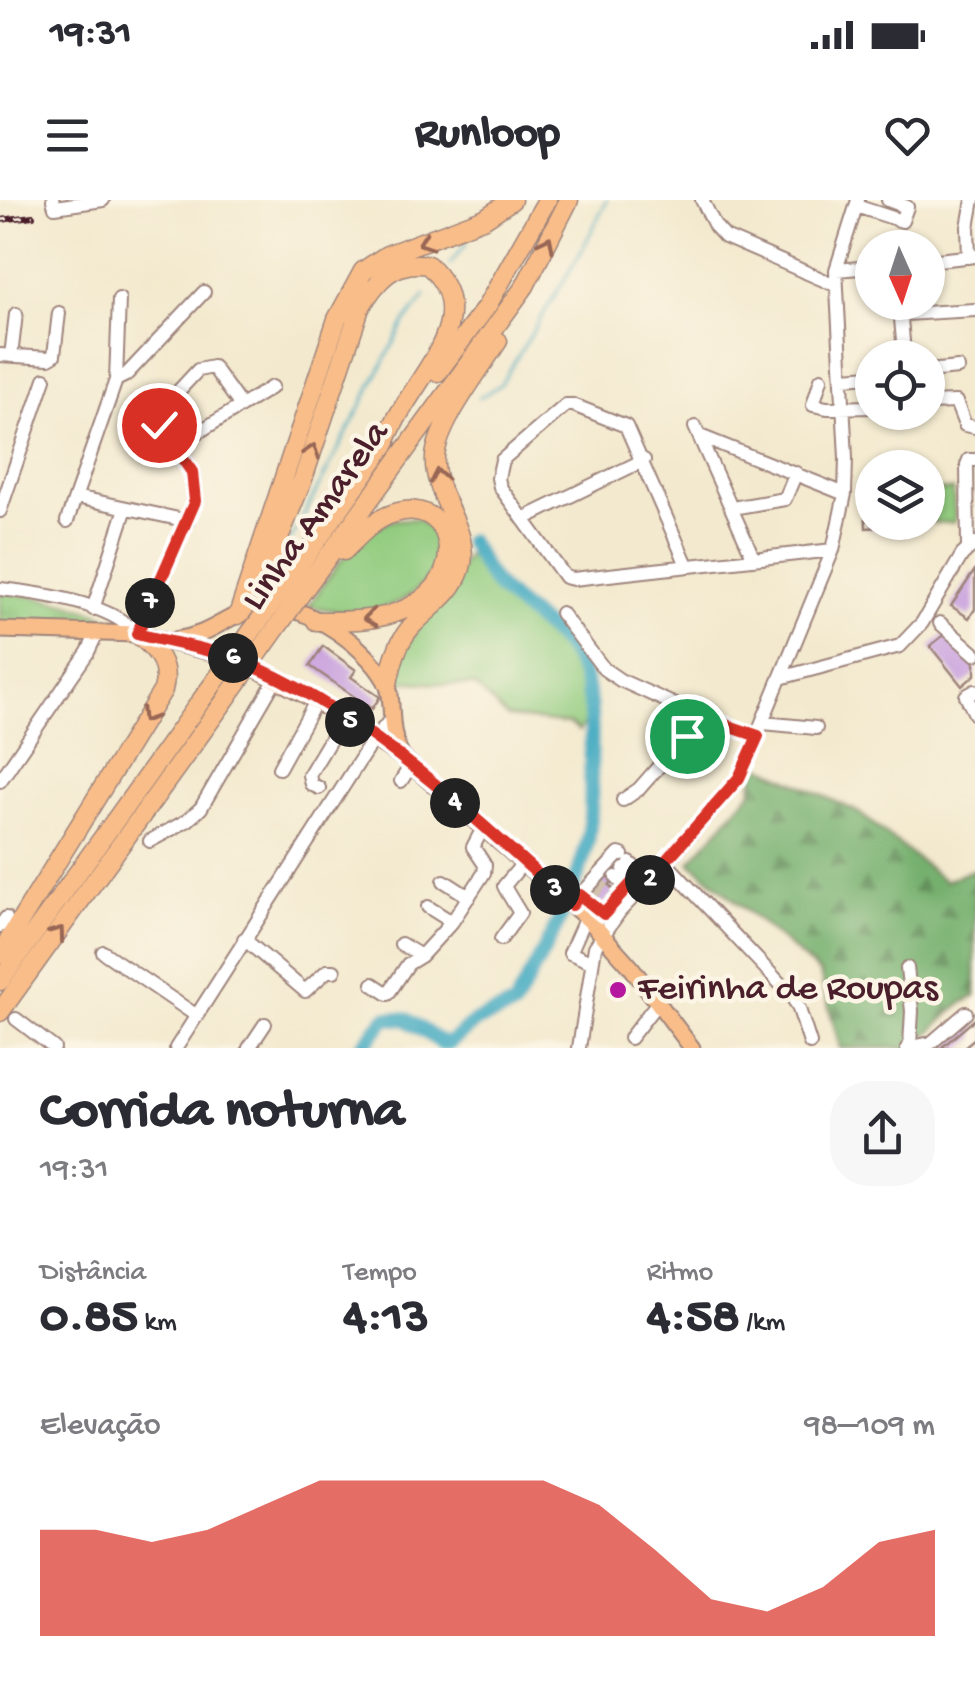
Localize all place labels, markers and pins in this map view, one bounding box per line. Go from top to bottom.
pin [117,383,202,468]
pin: 7 [125,578,175,628]
pin: 6 [208,633,258,683]
pin [645,694,730,779]
pin: 5 [325,697,375,747]
pin: 4 [430,778,480,828]
pin: 2 [625,855,675,905]
pin: 3 [530,865,580,915]
place label: Feirinha de Roupas [637,968,939,1012]
marker: Feirinha de Roupas [607,979,629,1001]

